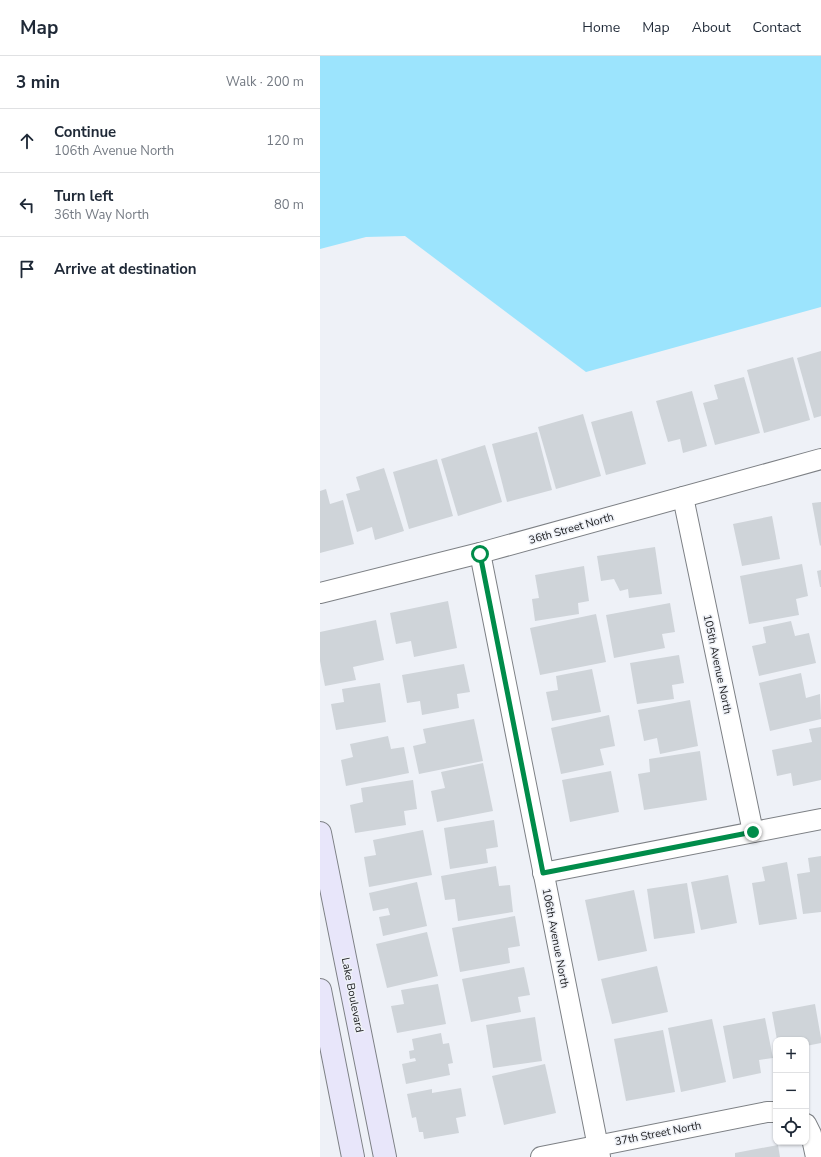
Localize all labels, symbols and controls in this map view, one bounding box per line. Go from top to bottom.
text: Map [20,15,58,41]
text: Home [582,18,620,37]
text: Map [642,18,670,37]
text: About [692,18,731,37]
text: Contact [753,18,801,37]
text: 3 min [16,71,60,94]
text: Walk · 200 m [226,73,304,91]
text: Continue [54,122,116,142]
icon: ahead [16,130,38,152]
text: 120 m [266,132,304,150]
text: 106th Avenue North [54,142,174,160]
text: Turn left [54,186,113,206]
icon: left [16,194,38,216]
text: 80 m [274,196,304,214]
text: 36th Way North [54,206,149,224]
icon: arrive [16,258,38,280]
text: Arrive at destination [54,259,197,279]
street label: 36th Street North [527,509,615,548]
route start [471,545,489,563]
street label: 105th Avenue North [700,613,735,715]
route end [744,823,762,841]
street label: 106th Avenue North [538,887,573,989]
street label: Lake Boulevard [338,956,367,1034]
map controls [773,1037,809,1145]
button: + [773,1037,809,1073]
button: − [773,1073,809,1109]
button: locate [773,1109,809,1145]
street label: 37th Street North [614,1118,702,1149]

